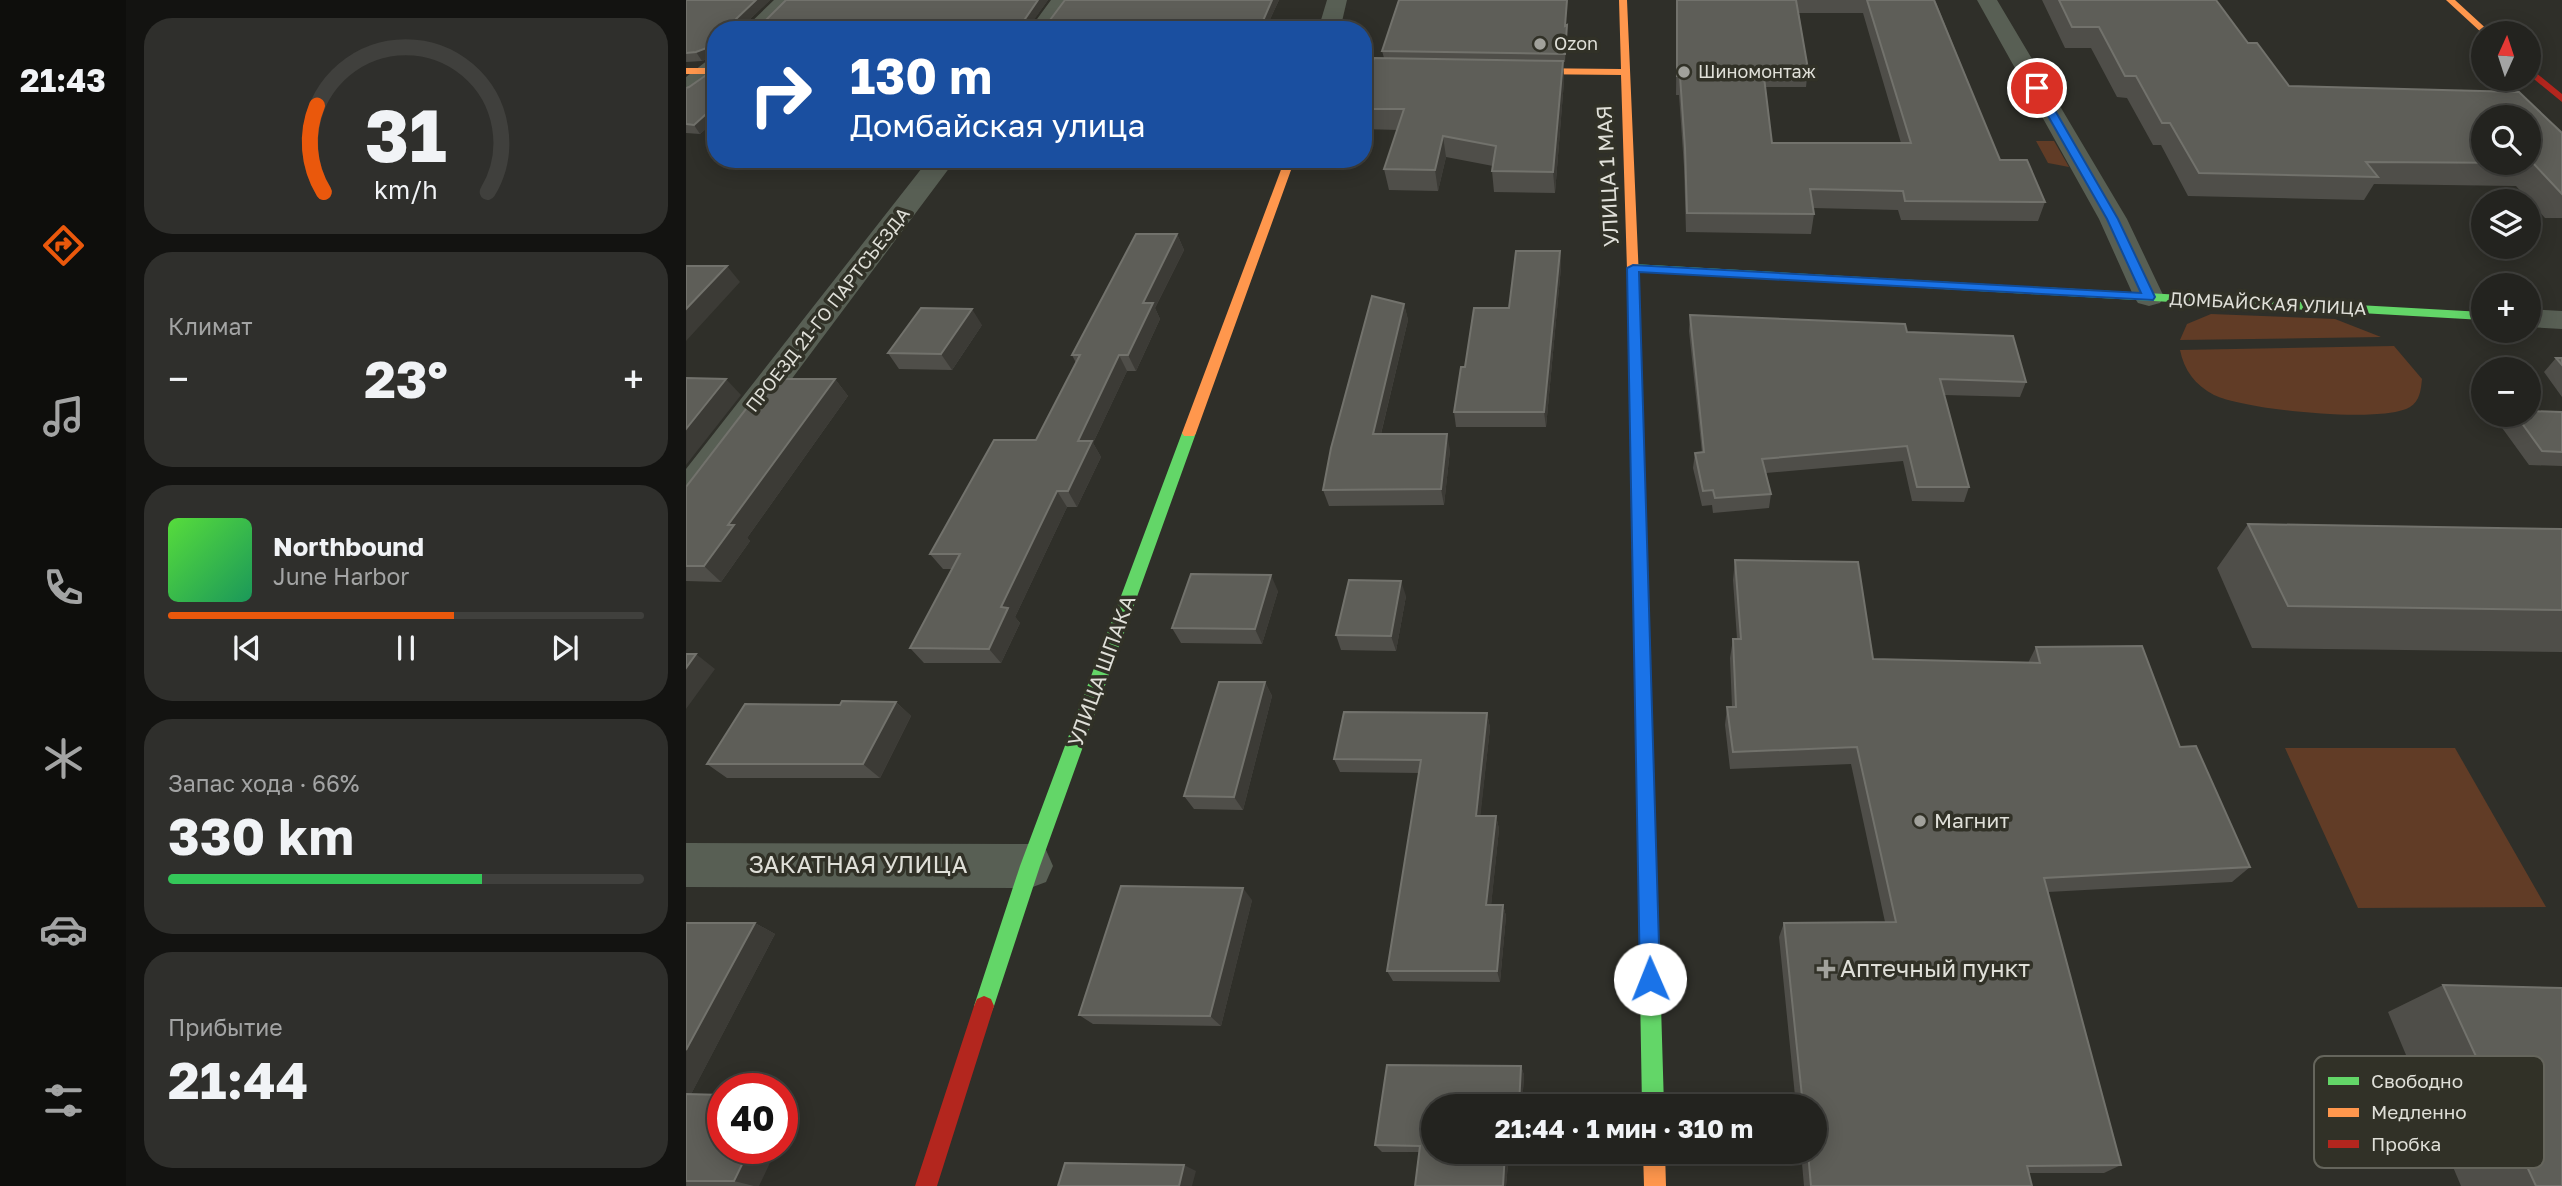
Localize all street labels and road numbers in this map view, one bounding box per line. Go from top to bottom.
street label: УЛИЦА 1 МАЯ [1590,105,1624,248]
street label: ПРОЕЗД 21-ГО ПАРТСЪЕЗДА [741,203,914,416]
street label: ДОМБАЙСКАЯ УЛИЦА [2169,287,2367,319]
street label: УЛИЦА ШПАКА [1062,591,1140,750]
street label: ЗАКАТНАЯ УЛИЦА [748,849,968,878]

